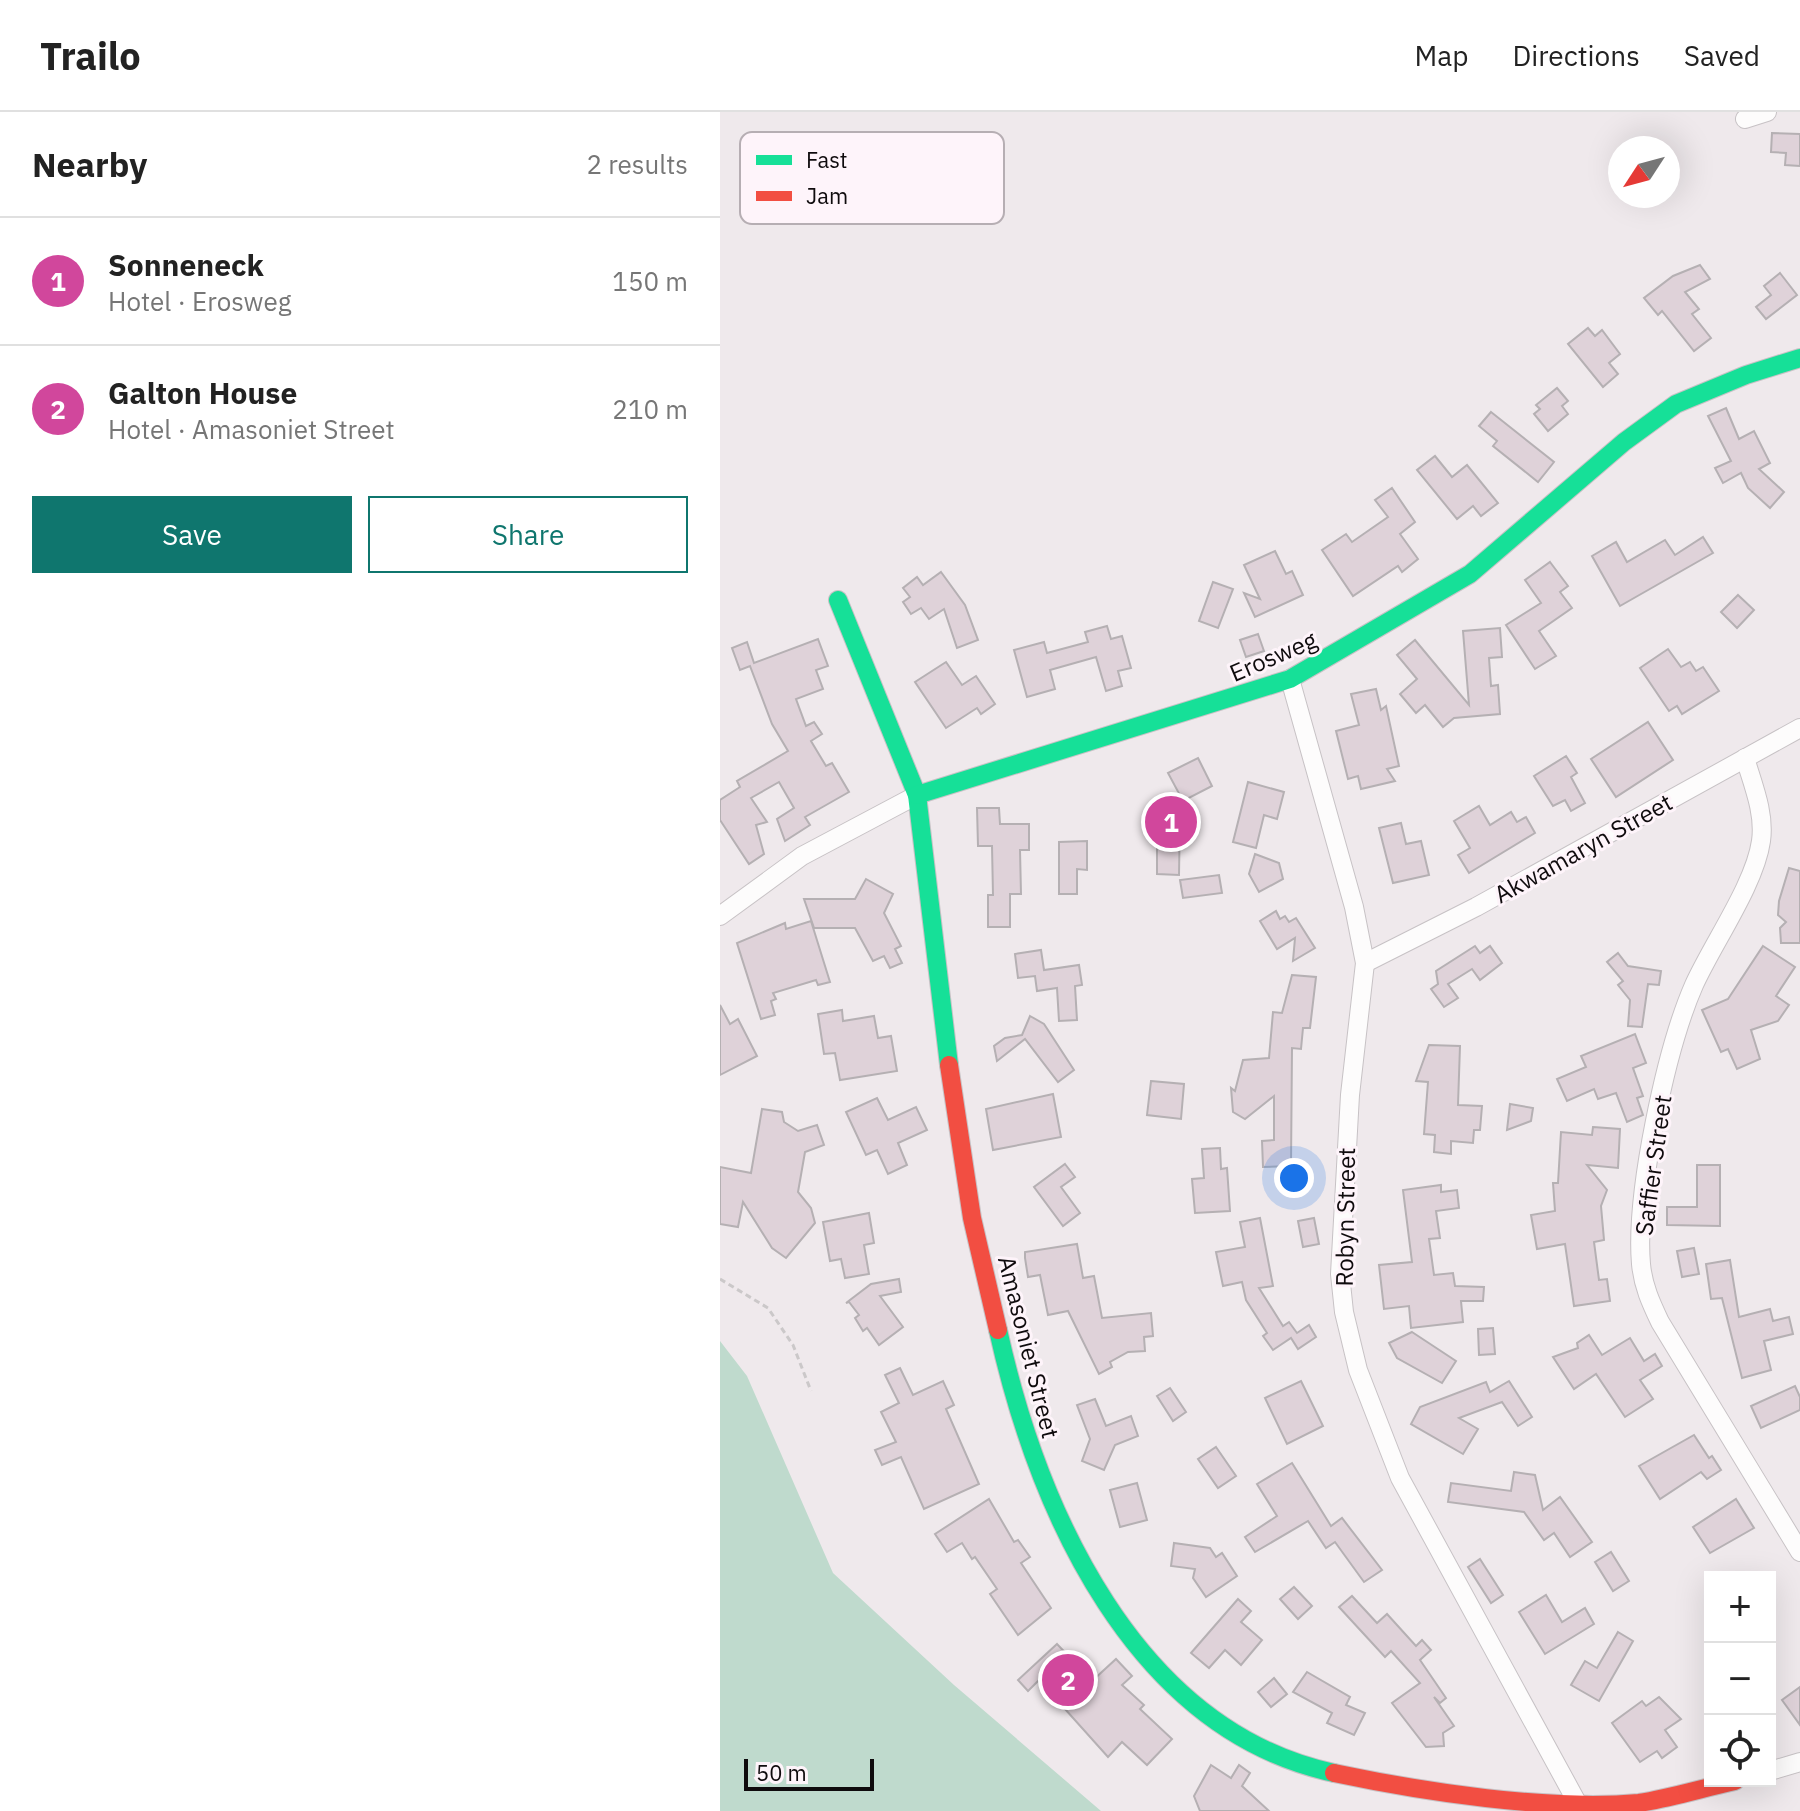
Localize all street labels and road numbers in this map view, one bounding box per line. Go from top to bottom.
street label: Erosweg [1225,623,1322,689]
street label: Akwamaryn Street [1488,786,1678,910]
street label: Saffier Street [1627,1093,1679,1237]
street label: Robyn Street [1328,1147,1362,1287]
street label: Amasoniet Street [991,1252,1067,1442]

